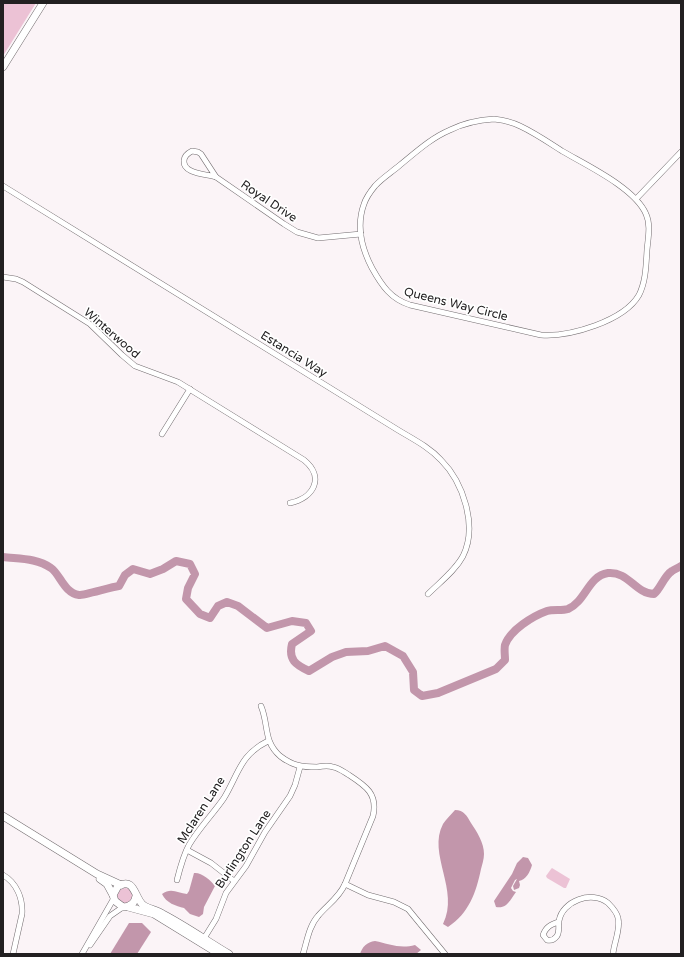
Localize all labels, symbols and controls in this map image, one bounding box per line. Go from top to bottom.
street label: Royal Drive [238,177,300,225]
street label: Queens Way Circle [403,284,510,324]
street label: Winterwood [81,305,143,361]
street label: Estancia Way [258,328,330,380]
street label: Mclaren Lane [174,774,228,846]
street label: Burlington Lane [212,807,274,891]

